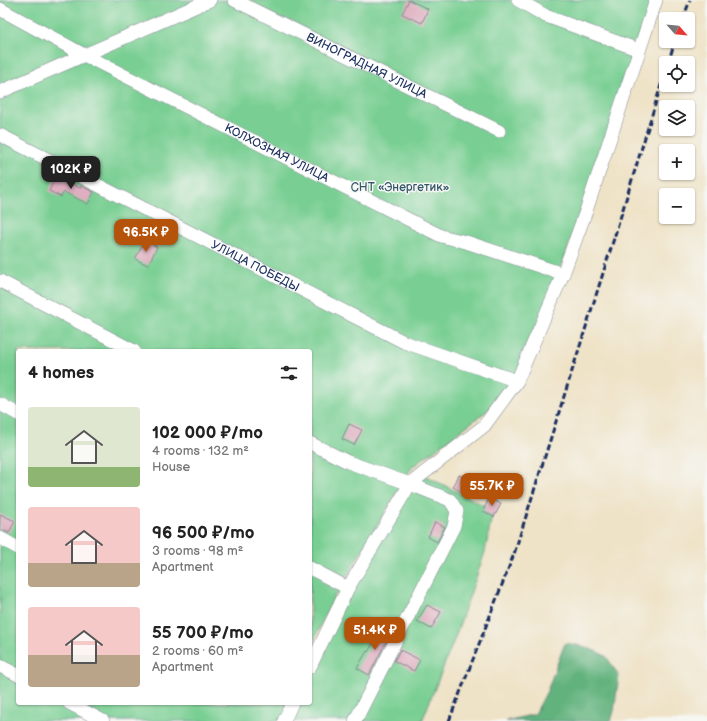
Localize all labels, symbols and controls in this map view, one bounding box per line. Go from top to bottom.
north arrow [659,12,695,48]
map controls [659,12,695,224]
street label: ВИНОГРАДНАЯ УЛИЦА [304,30,430,102]
button: locate [659,56,695,92]
button: layers [659,100,695,136]
street label: КОЛХОЗНАЯ УЛИЦА [222,121,332,186]
button: + [659,144,695,180]
pin: 102K ₽ [38,156,104,190]
text: 102K ₽ [50,161,92,177]
park label: СНТ «Энергетик» [351,180,450,195]
button: − [659,188,695,224]
pin: 96.5K ₽ [109,219,183,253]
text: 96.5K ₽ [123,224,169,240]
street label: УЛИЦА ПОБЕДЫ [209,237,302,295]
icon: filters [278,362,300,384]
text: 4 homes [28,363,94,383]
icon: home [60,423,108,471]
text: 102 000 ₽/mo [152,423,263,443]
text: 4 rooms · 132 m² [152,443,249,459]
text: House [152,459,190,475]
pin: 55.7K ₽ [455,473,529,507]
text: 55.7K ₽ [470,478,514,494]
icon: home [60,523,108,571]
text: 96 500 ₽/mo [152,523,254,543]
text: 3 rooms · 98 m² [152,543,243,559]
text: Apartment [152,559,213,575]
pin: 51.4K ₽ [338,617,412,651]
text: 51.4K ₽ [353,622,397,638]
icon: home [60,623,108,671]
text: 55 700 ₽/mo [152,623,253,643]
text: 2 rooms · 60 m² [152,643,244,659]
text: Apartment [152,659,213,675]

